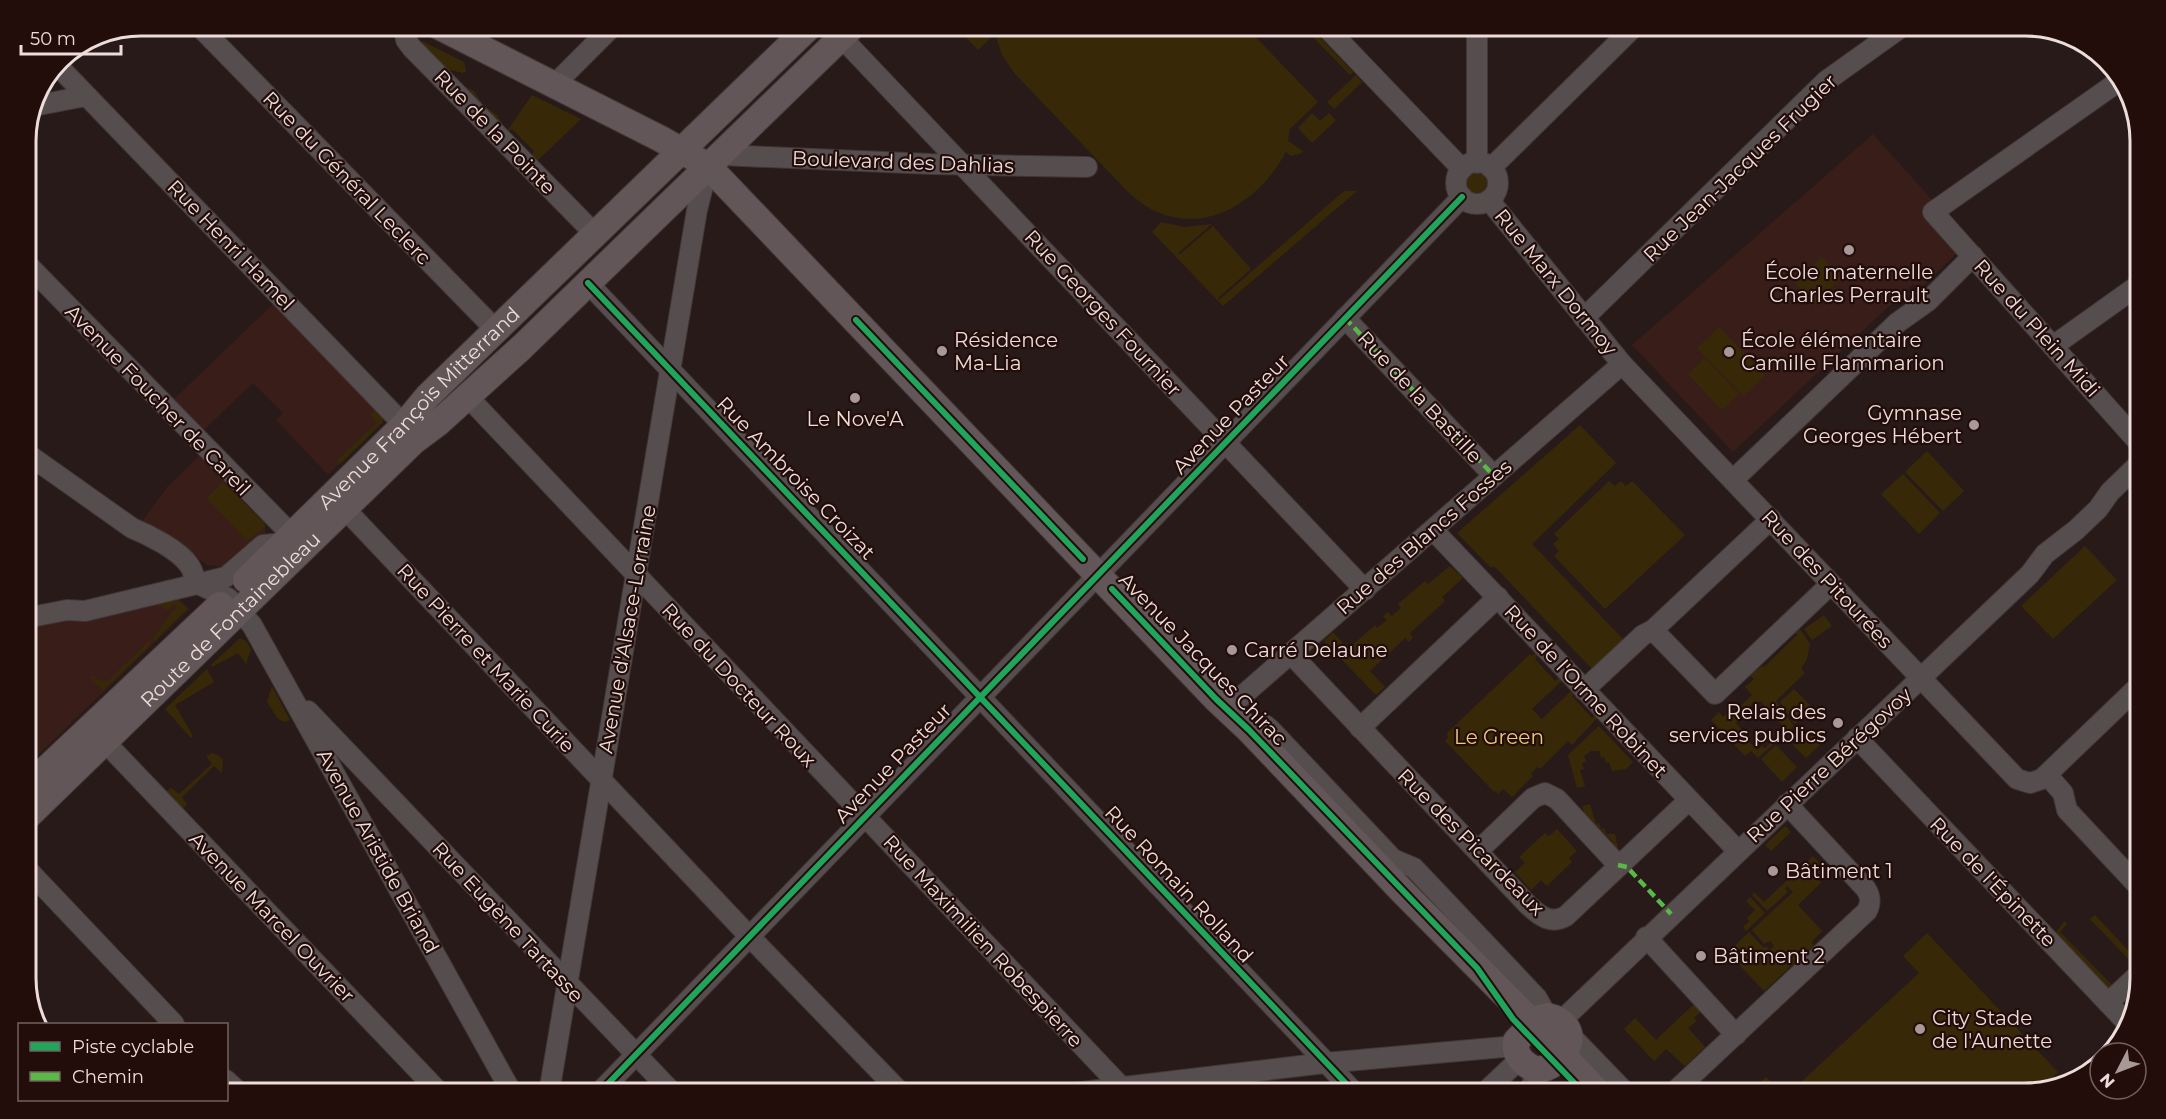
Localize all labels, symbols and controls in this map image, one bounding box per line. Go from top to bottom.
scale bar [21,18,122,56]
text: 50 m [30,28,76,50]
street label: Rue de la Pointe [429,65,561,199]
street label: Rue Jean-Jacques Frugier [1638,69,1842,267]
street label: Rue du Général Leclerc [258,86,436,270]
street label: Boulevard des Dahlias [792,146,1015,178]
street label: Rue Henri Hamel [163,175,299,315]
street label: Rue Marx Dormoy [1490,204,1622,360]
street label: Rue Georges Fournier [1020,225,1186,401]
marker: École maternelle Charles Perrault [1842,243,1856,257]
street label: Rue du Plein Midi [1969,254,2105,402]
place label: École maternelle Charles Perrault [1765,260,1933,307]
street label: Avenue Foucher de Careil [60,299,256,501]
street label: Avenue François Mitterrand [313,302,525,514]
street label: Rue de la Bastille [1353,326,1487,468]
place label: Résidence Ma-Lia [954,328,1058,375]
place label: École élémentaire Camille Flammarion [1741,328,1945,375]
marker: Résidence Ma-Lia [935,344,949,358]
marker: École élémentaire Camille Flammarion [1722,345,1736,359]
street label: Avenue Pasteur [1168,349,1294,479]
marker: Le Nove'A [848,391,862,405]
street label: Rue Ambroise Croizat [712,392,880,564]
place label: Gymnase Georges Hébert [1803,401,1962,448]
place label: Le Nove'A [806,407,904,431]
marker: Gymnase Georges Hébert [1967,418,1981,432]
street label: Rue des Blancs Fosses [1332,454,1517,620]
street label: Avenue d'Alsace-Lorraine [593,503,661,755]
street label: Rue des Pitourées [1757,505,1898,653]
street label: Route de Fontainebleau [135,527,325,712]
street label: Rue Pierre et Marie Curie [392,559,580,757]
street label: Avenue Jacques Chirac [1114,568,1292,750]
street label: Rue du Docteur Roux [657,598,821,772]
street label: Rue de l'Orme Robinet [1499,599,1673,783]
place label: Carré Delaune [1244,638,1388,662]
marker: Carré Delaune [1225,643,1239,657]
street label: Rue Pierre Bérégovoy [1742,682,1916,848]
street label: Avenue Pasteur [830,698,956,828]
place label: Relais des services publics [1669,700,1826,747]
marker: Relais des services publics [1831,716,1845,730]
park label: Le Green [1454,725,1544,749]
street label: Avenue Aristide Briand [312,745,444,957]
street label: Rue des Picardeaux [1393,764,1550,921]
street label: Rue Romain Rolland [1100,800,1258,968]
street label: Rue de l'Épinette [1925,812,2061,952]
street label: Avenue Marcel Ouvrier [184,827,360,1007]
street label: Rue Maximilien Robespierre [878,830,1088,1052]
street label: Rue Eugène Tartasse [427,837,589,1007]
place label: Bâtiment 1 [1785,859,1893,883]
marker: Bâtiment 1 [1766,864,1780,878]
place label: Bâtiment 2 [1713,944,1825,968]
marker: Bâtiment 2 [1694,949,1708,963]
place label: City Stade de l'Aunette [1932,1006,2052,1053]
marker: City Stade de l'Aunette [1913,1022,1927,1036]
legend [18,1023,228,1101]
text: Piste cyclable [72,1036,194,1058]
north arrow [2088,1041,2148,1101]
text: Chemin [72,1066,144,1088]
text: N [2096,1070,2119,1092]

